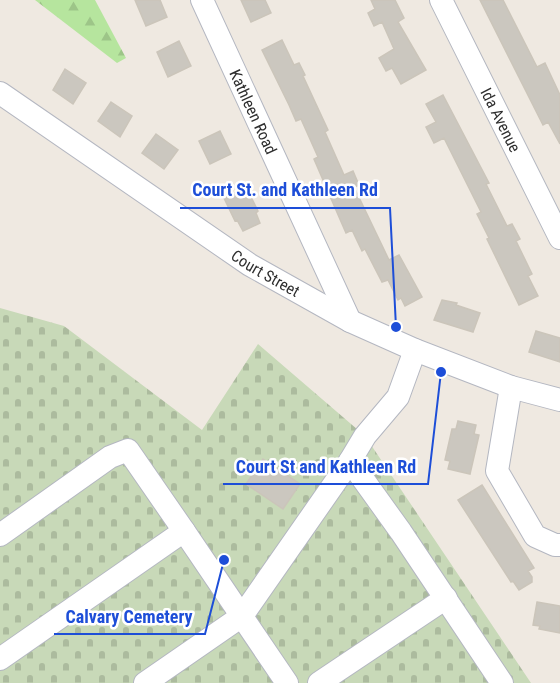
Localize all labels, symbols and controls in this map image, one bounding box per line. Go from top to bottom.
street label: Kathleen Road [225,67,281,157]
street label: Ida Avenue [476,85,524,155]
callout: Court St. and Kathleen Rd [180,172,390,208]
text: Court St. and Kathleen Rd [192,179,378,200]
street label: Court Street [227,246,303,301]
callout: Court St and Kathleen Rd [223,448,428,484]
text: Court St and Kathleen Rd [236,456,416,477]
callout: Calvary Cemetery [54,598,205,634]
text: Calvary Cemetery [65,606,193,627]

